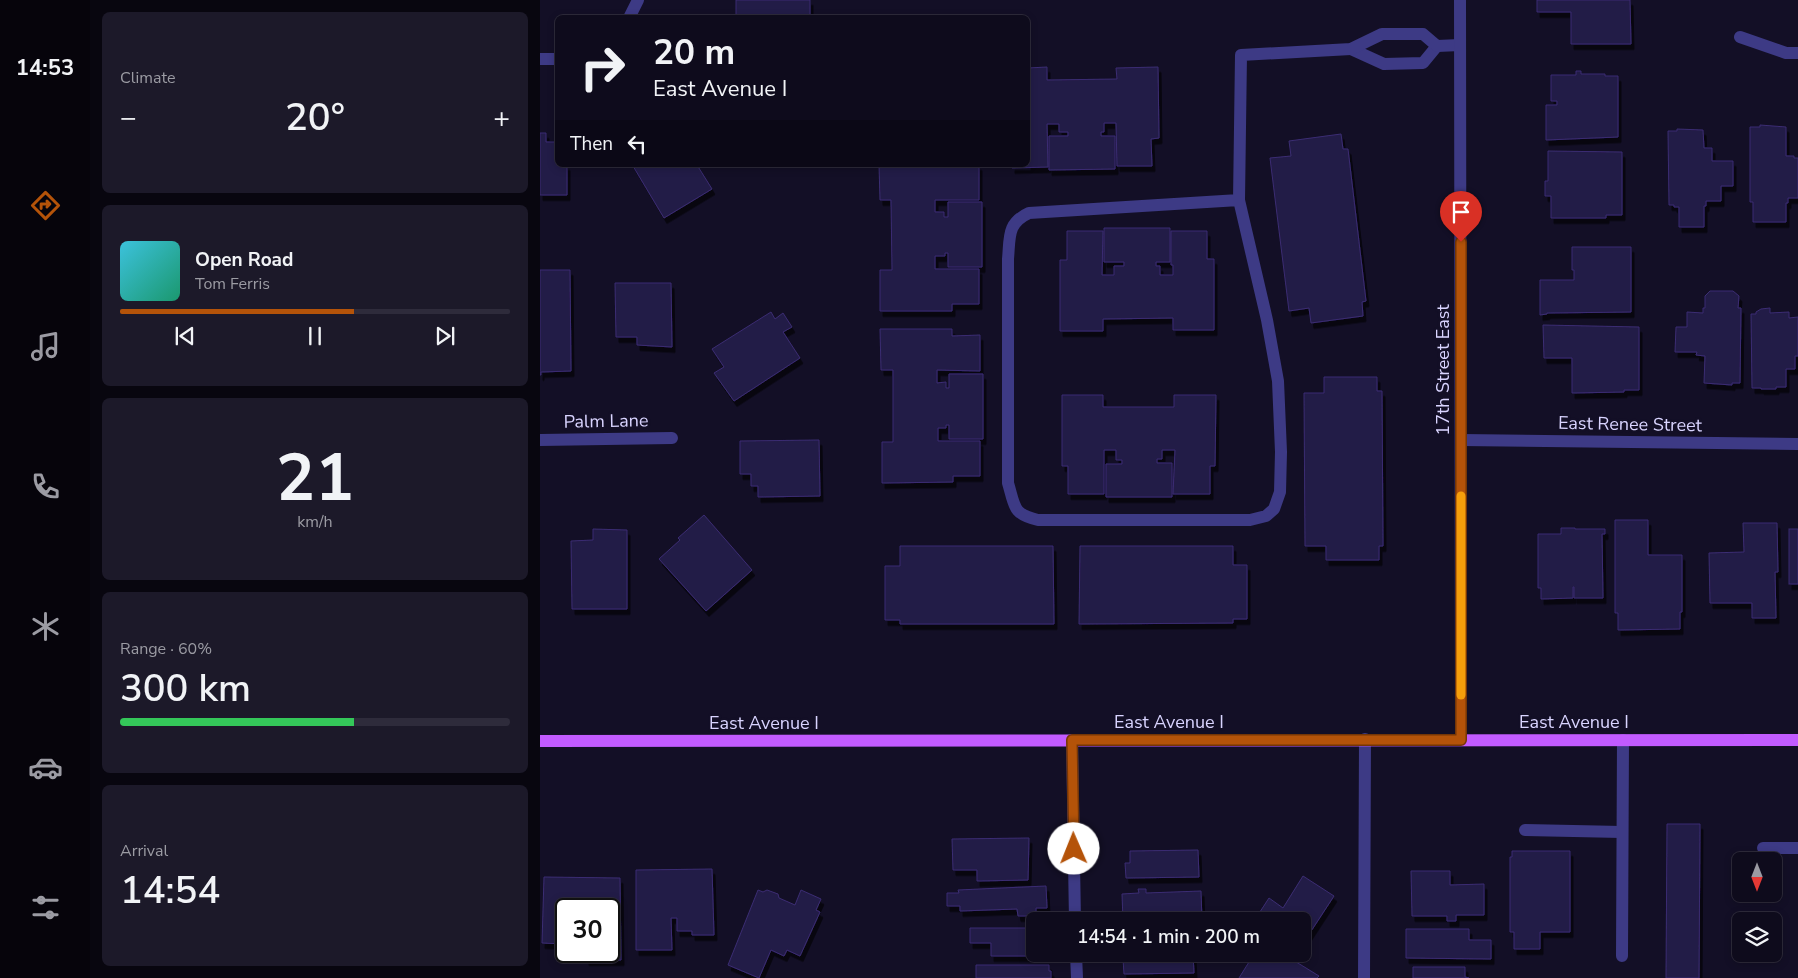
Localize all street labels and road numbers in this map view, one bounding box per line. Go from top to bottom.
street label: 17th Street East [1431,304,1455,436]
street label: Palm Lane [563,408,649,434]
street label: East Renee Street [1558,411,1703,437]
street label: East Avenue I [1114,710,1224,734]
street label: East Avenue I [1519,710,1629,734]
street label: East Avenue I [709,711,819,735]

